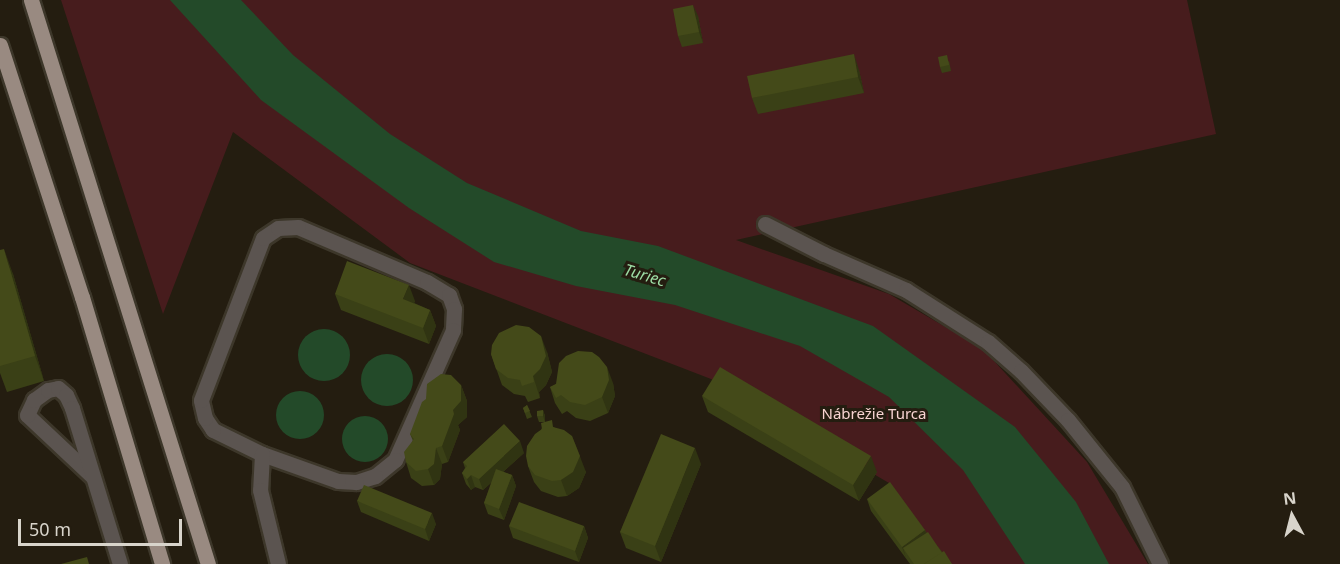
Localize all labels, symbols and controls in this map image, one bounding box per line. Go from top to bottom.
water label: Turiec [622,260,668,290]
park label: Nábrežie Turca [822,405,926,423]
north arrow [1262,486,1322,546]
text: N [1282,486,1298,510]
scale bar [21,507,184,545]
text: 50 m [29,517,71,541]

